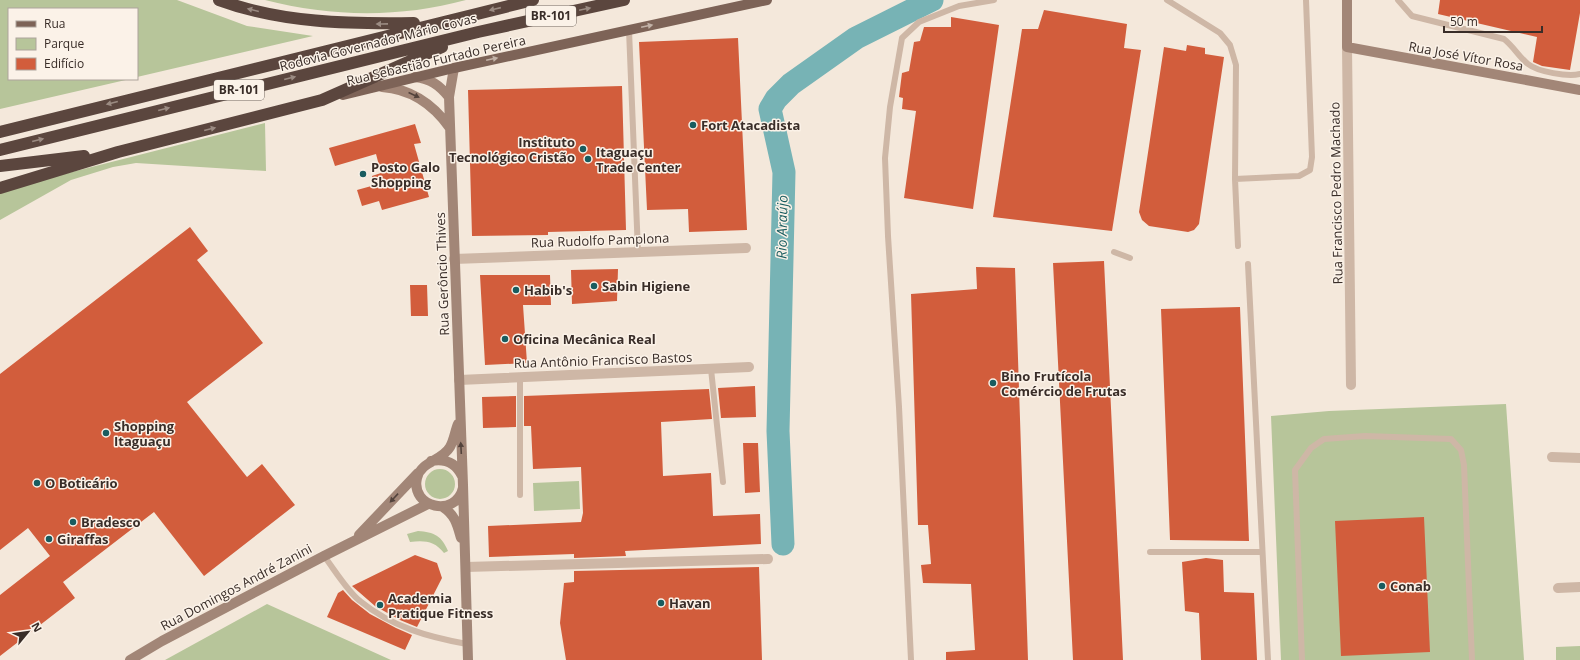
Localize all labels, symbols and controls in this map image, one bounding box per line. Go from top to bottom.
one-way arrow [578,5,591,11]
one-way arrow [247,6,259,12]
one-way arrow [489,6,501,12]
road number: BR-101 [526,6,576,26]
legend [8,8,138,80]
scale bar [1444,8,1542,34]
street label: Rodovia Governador Mário Covas [277,9,479,75]
text: 50 m [1450,13,1478,30]
text: Rua [44,15,65,32]
one-way arrow [375,21,388,27]
one-way arrow [640,22,653,28]
street label: Rua Sebastião Furtado Pereira [345,31,527,89]
text: Parque [44,35,84,52]
street label: Rua José Vítor Rosa [1407,37,1525,75]
text: Edifício [44,55,84,72]
one-way arrow [486,56,498,62]
one-way arrow [284,74,296,80]
road number: BR-101 [214,80,264,100]
one-way arrow [408,92,419,98]
one-way arrow [105,101,118,107]
street label: Rua Francisco Pedro Machado [1325,101,1347,284]
one-way arrow [158,106,170,112]
place label: Fort Atacadista [701,116,800,134]
marker: Fort Atacadista [688,120,698,130]
one-way arrow [204,126,216,132]
place label: Instituto Tecnológico Cristão [449,133,575,166]
one-way arrow [32,137,44,143]
place label: Itaguaçu Trade Center [596,143,680,176]
marker: Instituto Tecnológico Cristão [578,144,588,154]
marker: Itaguaçu Trade Center [583,154,593,164]
place label: Posto Galo Shopping [371,158,440,191]
marker: Posto Galo Shopping [358,169,368,179]
water label: Rio Araújo [771,195,792,259]
street label: Rua Gerôncio Thives [431,212,453,336]
street label: Rua Rudolfo Pamplona [530,229,670,251]
place label: Sabin Higiene [602,277,691,295]
place label: Habib's [524,281,572,299]
marker: Sabin Higiene [589,281,599,291]
marker: Habib's [511,285,521,295]
place label: Oficina Mecânica Real [513,330,656,348]
marker: Oficina Mecânica Real [500,334,510,344]
street label: Rua Antônio Francisco Bastos [513,348,693,372]
place label: Bino Frutícola Comércio de Frutas [1001,367,1127,400]
marker: Bino Frutícola Comércio de Frutas [988,378,998,388]
place label: Shopping Itaguaçu [114,417,175,450]
marker: Shopping Itaguaçu [101,428,111,438]
one-way arrow [458,441,464,454]
place label: O Boticário [45,474,118,492]
marker: O Boticário [32,478,42,488]
one-way arrow [389,493,399,503]
place label: Bradesco [81,513,141,531]
marker: Bradesco [68,517,78,527]
place label: Giraffas [57,530,109,548]
marker: Giraffas [44,534,54,544]
street label: Rua Domingos André Zanini [157,539,315,635]
place label: Conab [1390,577,1431,595]
marker: Conab [1377,581,1387,591]
place label: Academia Pratique Fitness [388,589,493,622]
place label: Havan [669,594,711,612]
marker: Havan [656,598,666,608]
marker: Academia Pratique Fitness [375,600,385,610]
north arrow [8,612,48,652]
text: N [28,619,46,634]

